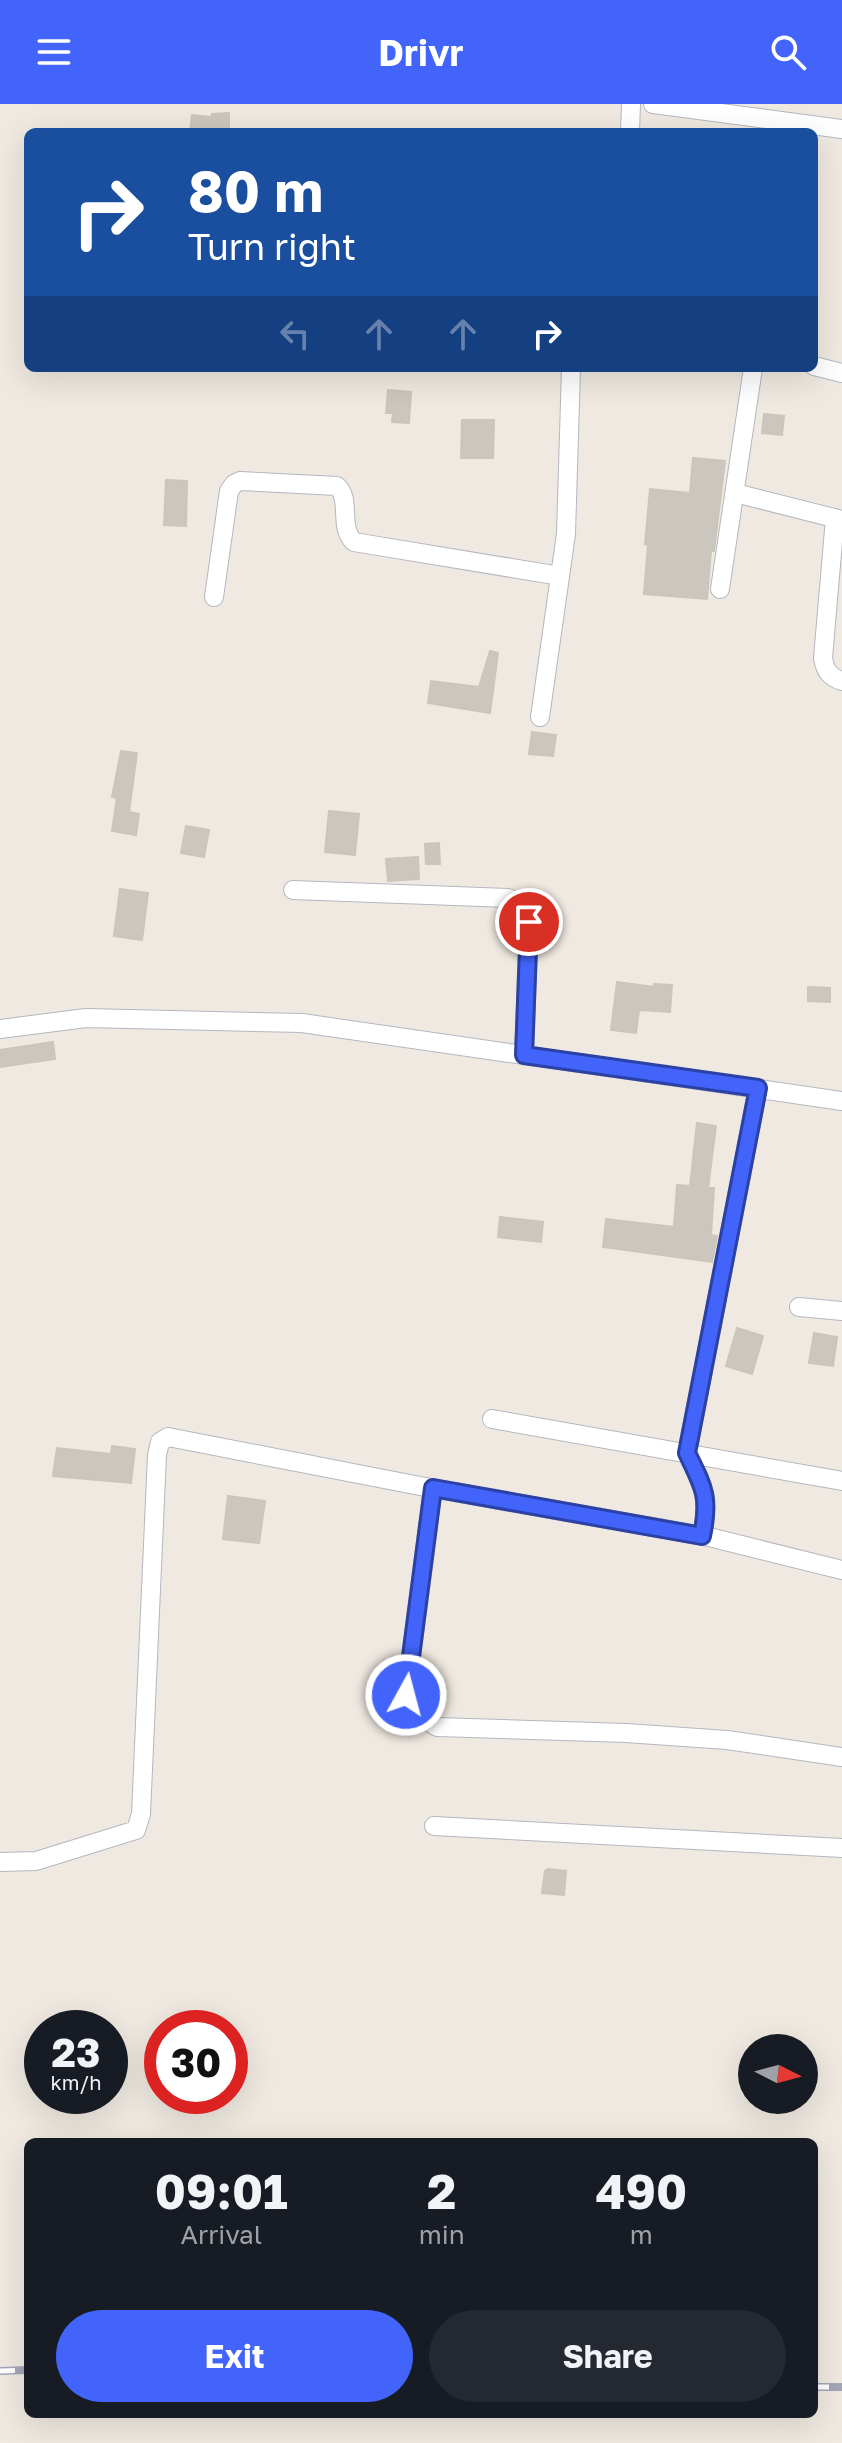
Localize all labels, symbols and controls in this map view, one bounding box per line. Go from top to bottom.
icon: menu [32,30,76,74]
icon: search [766,30,810,74]
text: Drivr [378,31,464,74]
text: 80 m [188,157,323,224]
icon: right [56,160,160,264]
text: Turn right [188,225,356,268]
icon: left [273,312,317,356]
icon: ahead [357,312,401,356]
icon: ahead [441,312,485,356]
icon: right [525,312,569,356]
pin [495,888,563,956]
icon: arrive [507,900,551,944]
position arrow [364,1653,448,1737]
speed limit sign: 30 [144,2010,248,2114]
text: 23 [52,2028,100,2076]
north arrow [738,2034,818,2114]
map controls [738,2034,818,2114]
text: km/h [51,2070,101,2094]
text: 09:01 [155,2162,288,2220]
text: 2 [427,2162,456,2220]
text: 490 [595,2162,687,2220]
text: Arrival [181,2219,262,2250]
text: min [419,2219,465,2250]
text: m [630,2219,653,2250]
button: Exit [56,2310,413,2402]
button: Share [429,2310,786,2402]

